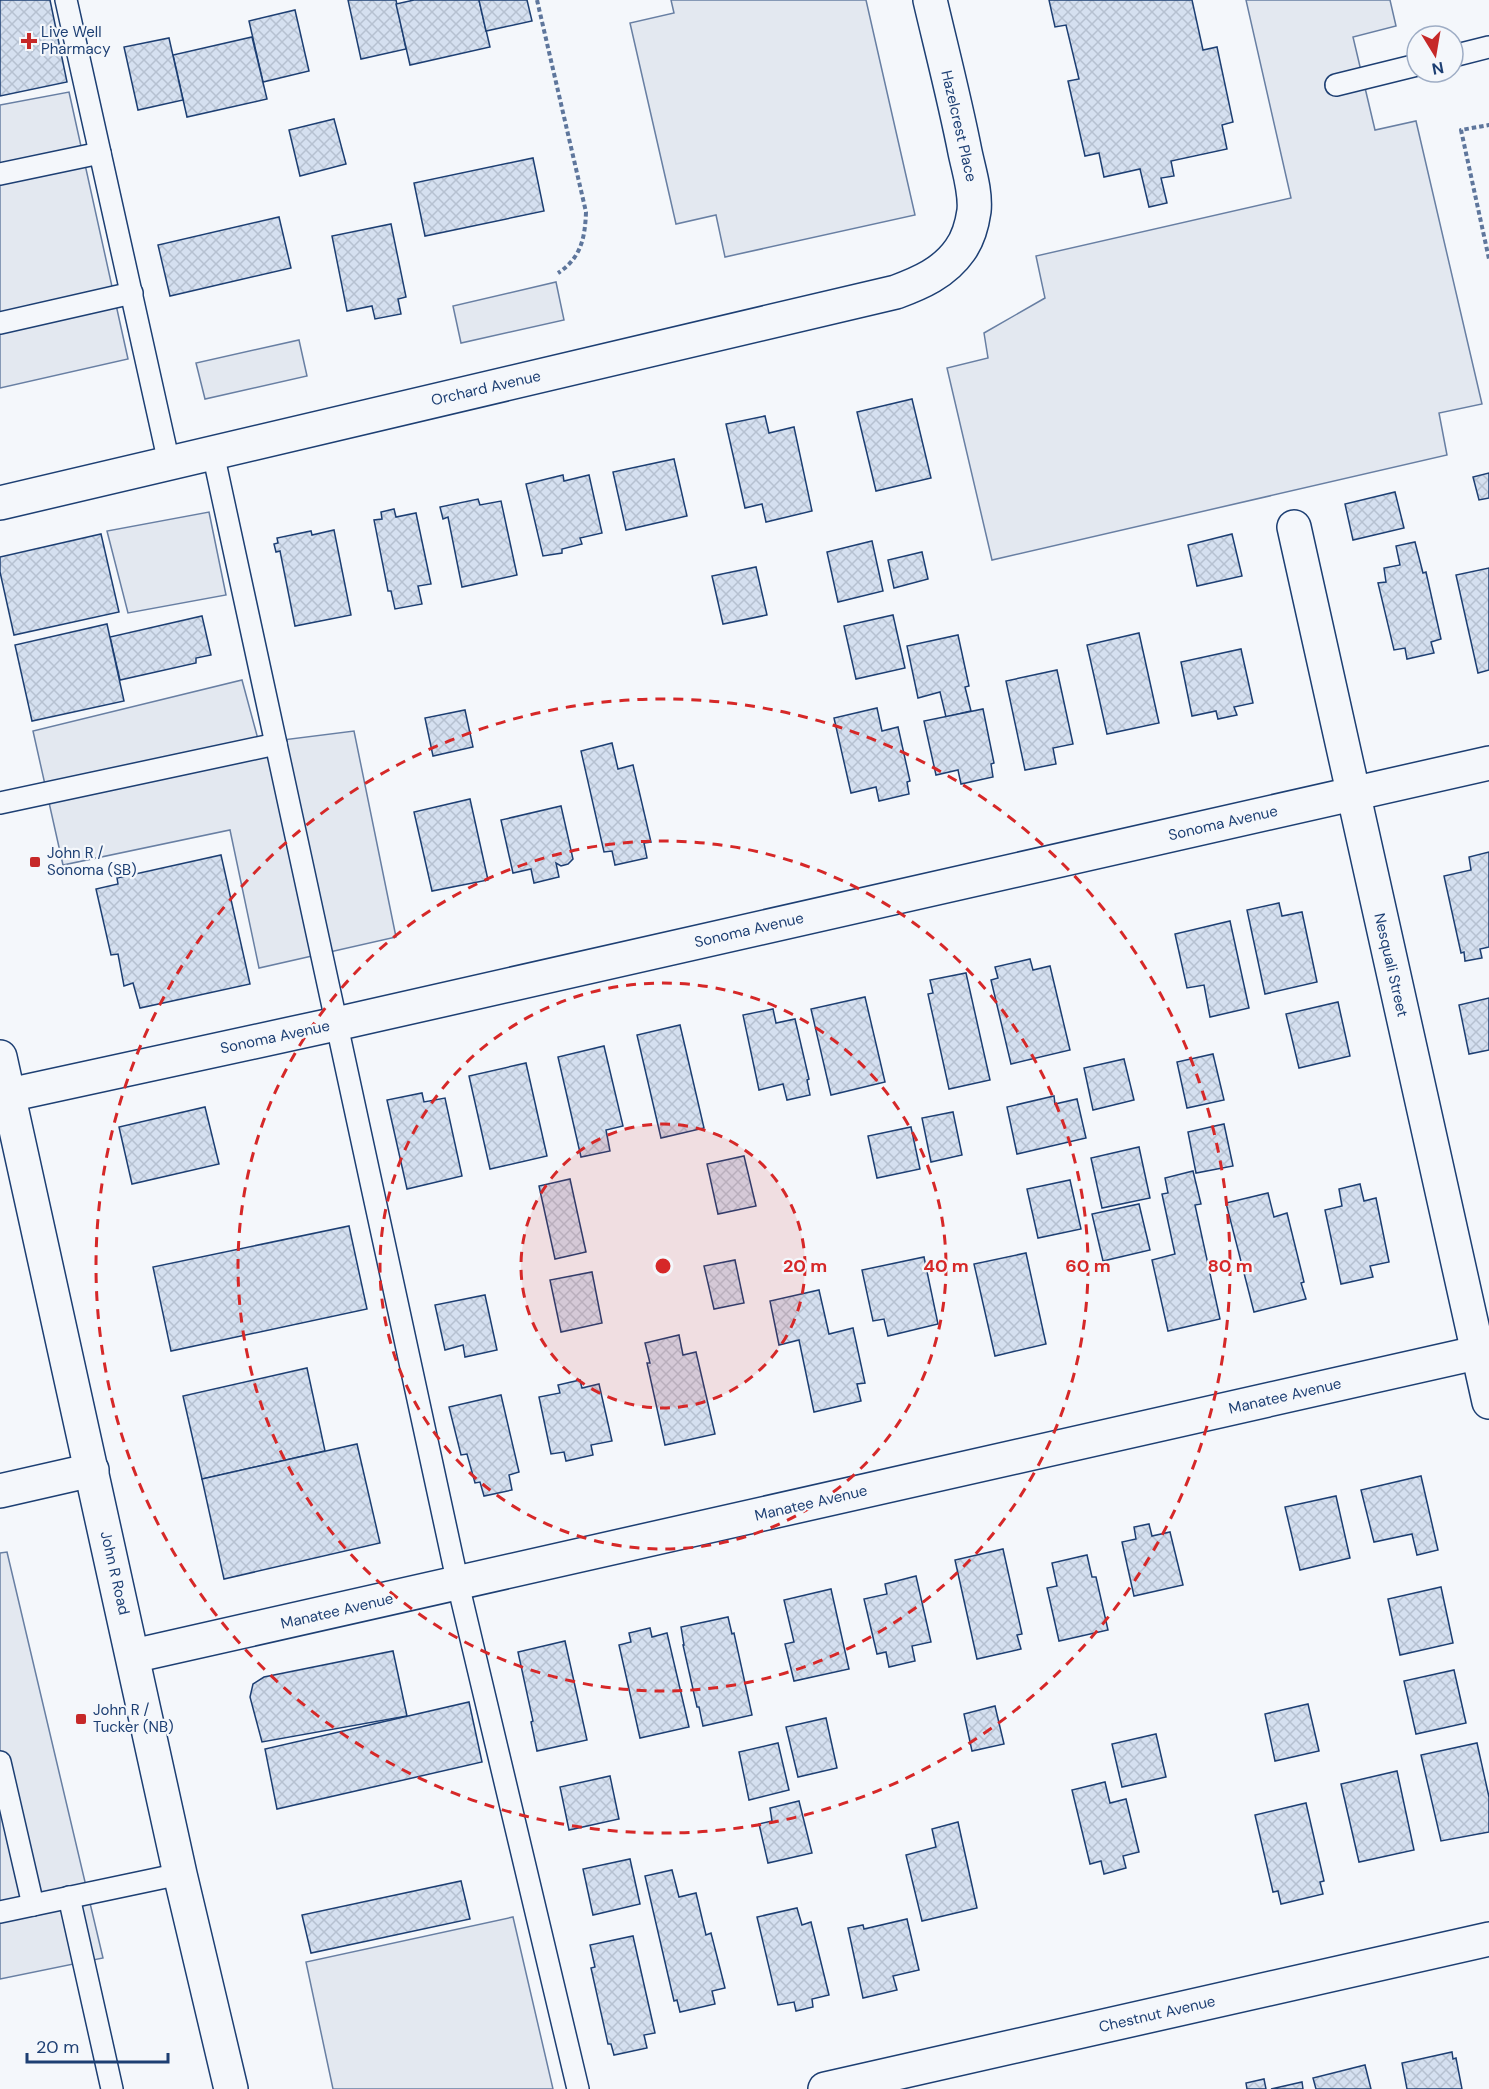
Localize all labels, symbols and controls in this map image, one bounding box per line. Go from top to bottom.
place label: Live Well Pharmacy [41,22,111,59]
north arrow [1405,24,1465,84]
marker: Live Well Pharmacy [22,34,36,48]
text: N [1430,57,1445,80]
street label: Hazelcrest Place [936,68,982,184]
street label: Orchard Avenue [429,366,543,410]
street label: Sonoma Avenue [1166,801,1280,845]
place label: John R / Sonoma (SB) [47,843,137,880]
marker: John R / Sonoma (SB) [28,855,42,869]
street label: Sonoma Avenue [692,908,806,952]
street label: Nesquali Street [1369,911,1413,1019]
street label: Sonoma Avenue [218,1016,332,1058]
text: 20 m [783,1254,827,1278]
text: 40 m [923,1254,969,1278]
text: 60 m [1065,1254,1111,1278]
text: 80 m [1207,1254,1253,1278]
centre of rings [653,1256,673,1276]
street label: Manatee Avenue [1227,1373,1343,1419]
street label: Manatee Avenue [753,1480,869,1526]
street label: John R Road [96,1529,134,1617]
street label: Manatee Avenue [279,1588,395,1634]
place label: John R / Tucker (NB) [93,1700,174,1737]
marker: John R / Tucker (NB) [74,1712,88,1726]
street label: Chestnut Avenue [1097,1991,1217,2037]
scale bar [27,2026,168,2064]
text: 20 m [36,2035,79,2059]

